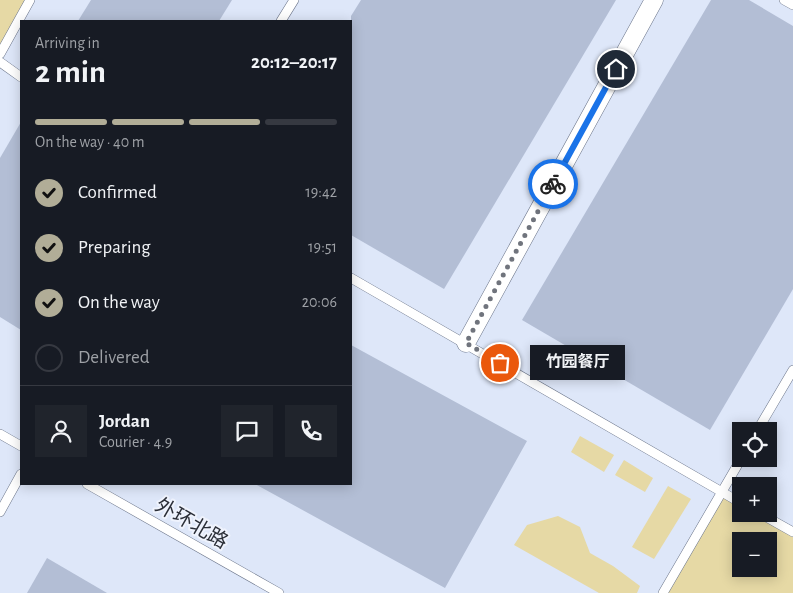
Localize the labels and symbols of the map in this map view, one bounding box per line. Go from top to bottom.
pin [595,48,637,90]
courier [528,159,578,209]
pin [479,342,521,384]
callout: 竹园餐厅 [530,346,625,380]
street label: 外环北路 [152,494,232,553]

